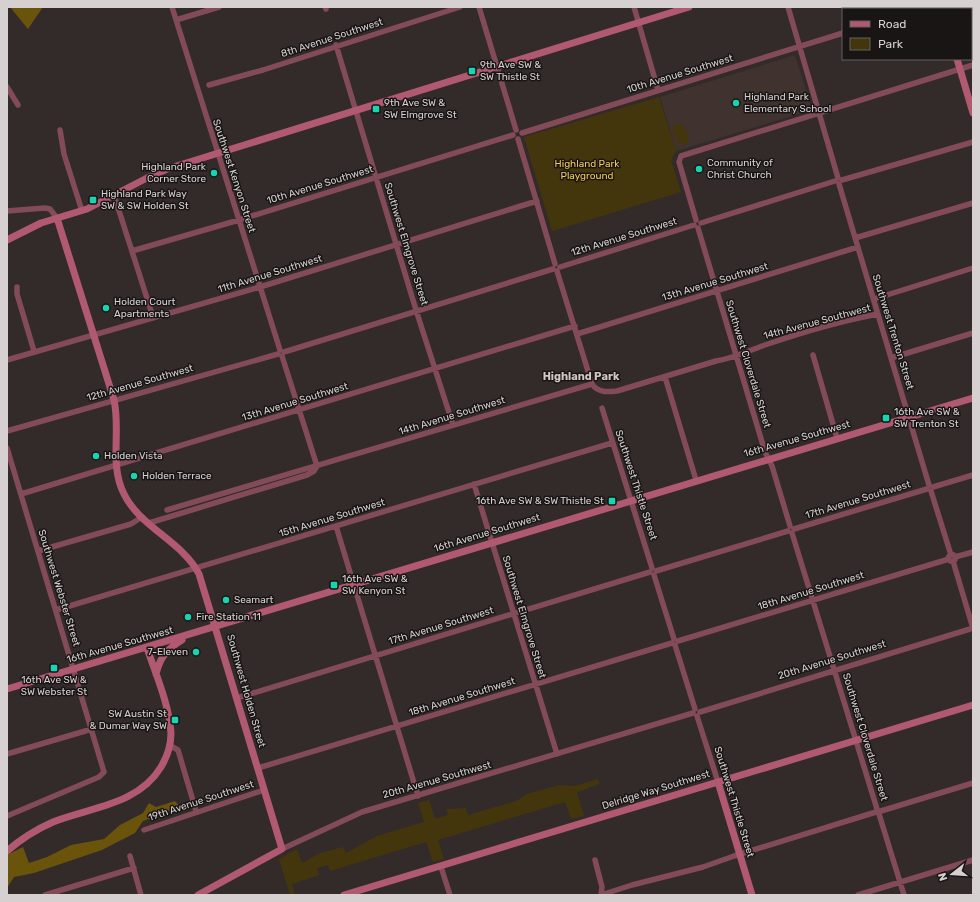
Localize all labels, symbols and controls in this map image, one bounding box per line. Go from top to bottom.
legend [842,8,972,60]
street label: 8th Avenue Southwest [280,16,385,60]
text: Road [878,17,906,31]
text: Park [878,37,904,51]
street label: 10th Avenue Southwest [625,52,735,96]
place label: 9th Ave SW & SW Thistle St [480,59,541,83]
marker: 9th Ave SW & SW Thistle St [467,66,477,76]
place label: Highland Park Elementary School [744,91,831,115]
place label: 9th Ave SW & SW Elmgrove St [384,97,457,121]
marker: Highland Park Elementary School [731,98,741,108]
marker: 9th Ave SW & SW Elmgrove St [371,104,381,114]
street label: Southwest Kenyon Street [210,118,258,234]
place label: Community of Christ Church [707,157,773,181]
park label: Highland Park Playground [555,158,620,182]
place label: Highland Park Corner Store [141,161,207,185]
street label: 10th Avenue Southwest [265,163,375,207]
marker: Community of Christ Church [694,164,704,174]
marker: Highland Park Corner Store [209,168,219,178]
street label: Southwest Elmgrove Street [382,181,430,307]
place label: Highland Park Way SW & SW Holden St [101,188,189,212]
marker: Highland Park Way SW & SW Holden St [88,195,98,205]
street label: 12th Avenue Southwest [570,215,679,259]
street label: 11th Avenue Southwest [216,252,324,296]
street label: 13th Avenue Southwest [660,260,770,304]
street label: Southwest Trenton Street [870,273,916,391]
place label: Holden Court Apartments [114,296,176,320]
street label: Southwest Cloverdale Street [723,299,773,429]
street label: 14th Avenue Southwest [762,302,872,342]
marker: Holden Court Apartments [101,303,111,313]
street label: 12th Avenue Southwest [85,362,195,404]
district label: Highland Park [543,370,620,383]
street label: 13th Avenue Southwest [240,380,350,424]
street label: 14th Avenue Southwest [397,394,507,438]
place label: 16th Ave SW & SW Trenton St [894,406,960,430]
marker: 16th Ave SW & SW Trenton St [881,413,891,423]
street label: 16th Avenue Southwest [742,418,852,460]
street label: Southwest Thistle Street [613,428,660,542]
place label: Holden Vista [104,450,163,462]
marker: Holden Vista [91,451,101,461]
place label: Holden Terrace [142,470,212,482]
marker: Holden Terrace [129,471,139,481]
street label: 17th Avenue Southwest [804,478,912,522]
place label: 16th Ave SW & SW Thistle St [476,495,604,507]
street label: 15th Avenue Southwest [278,496,387,540]
marker: 16th Ave SW & SW Thistle St [607,496,617,506]
street label: 16th Avenue Southwest [432,511,542,555]
street label: Southwest Webster Street [35,528,83,648]
street label: Southwest Elmgrove Street [500,554,548,680]
street label: 18th Avenue Southwest [756,569,866,613]
place label: 16th Ave SW & SW Kenyon St [342,573,408,597]
marker: 16th Ave SW & SW Kenyon St [329,580,339,590]
place label: Seamart [234,594,274,606]
marker: Seamart [221,595,231,605]
street label: 17th Avenue Southwest [387,604,495,648]
place label: Fire Station 11 [196,611,261,623]
marker: Fire Station 11 [183,612,193,622]
street label: 16th Avenue Southwest [65,624,175,666]
street label: Southwest Holden Street [224,633,268,749]
street label: 20th Avenue Southwest [777,638,888,682]
place label: 7-Eleven [148,646,188,658]
marker: 7-Eleven [191,647,201,657]
marker: 16th Ave SW & SW Webster St [49,663,59,673]
street label: Southwest Cloverdale Street [840,672,890,802]
place label: 16th Ave SW & SW Webster St [21,674,87,698]
street label: 18th Avenue Southwest [407,675,517,719]
place label: SW Austin St & Dumar Way SW [89,708,167,732]
marker: SW Austin St & Dumar Way SW [170,715,180,725]
street label: Southwest Thistle Street [711,745,757,859]
street label: 20th Avenue Southwest [381,759,493,801]
street label: Delridge Way Southwest [601,768,712,812]
street label: 19th Avenue Southwest [147,778,255,824]
north arrow [932,854,972,894]
text: N [936,871,950,882]

